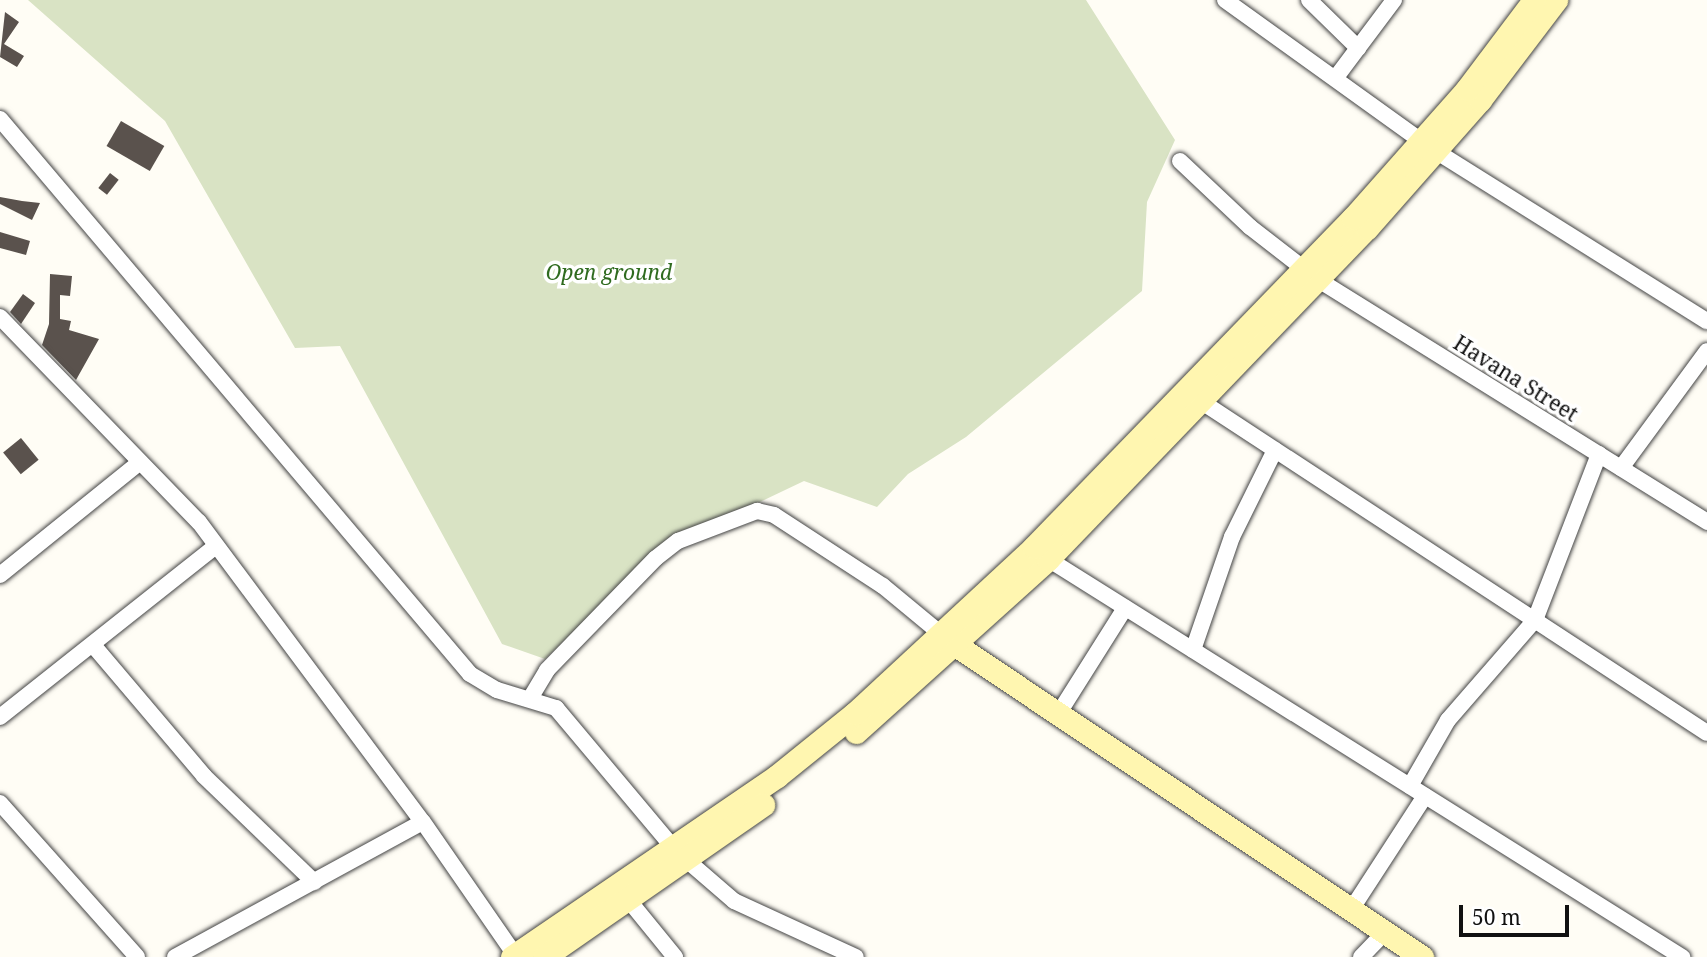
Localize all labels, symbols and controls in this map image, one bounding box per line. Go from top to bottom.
park label: Open ground [546,259,672,285]
street label: Havana Street [1449,330,1583,426]
scale bar [1462,890,1572,934]
text: 50 m [1472,903,1521,931]

